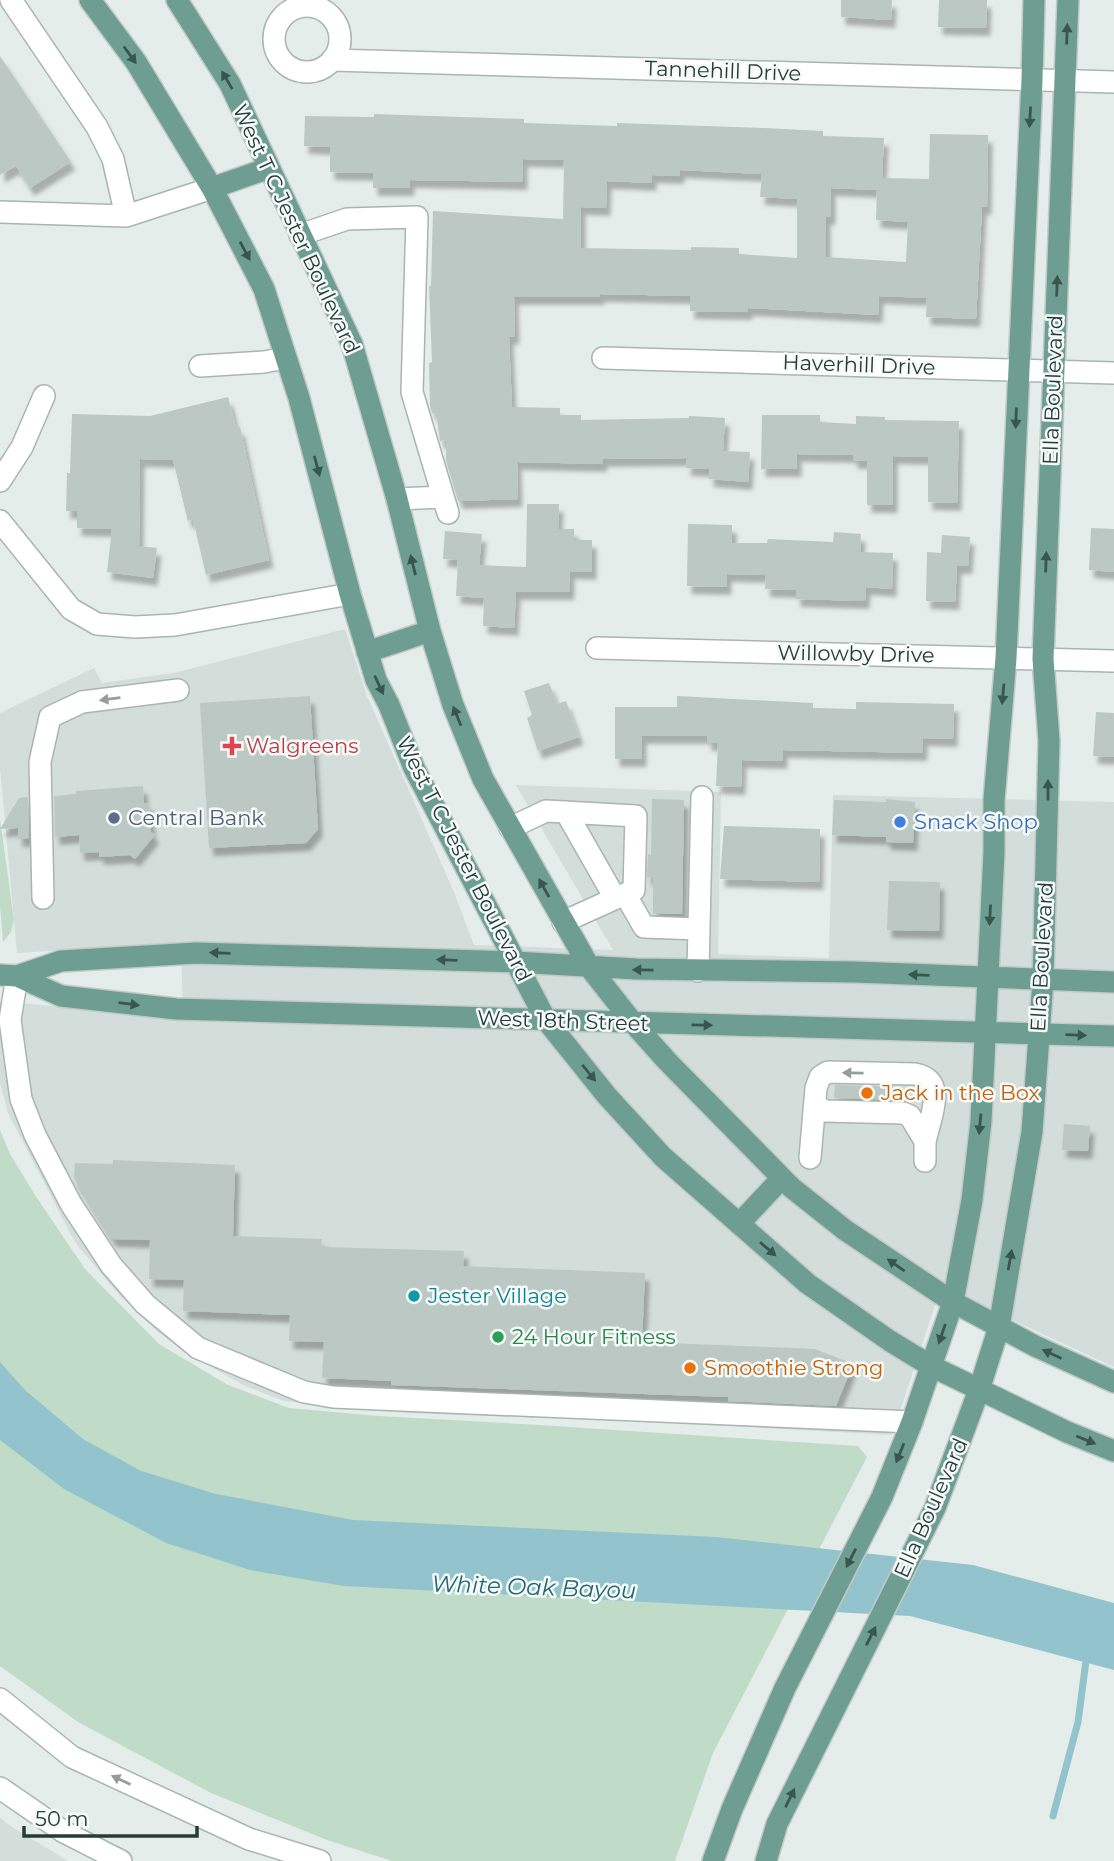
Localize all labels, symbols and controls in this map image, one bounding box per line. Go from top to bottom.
one-way arrow [1062,23,1073,45]
one-way arrow [123,46,137,64]
street label: Tannehill Drive [644,55,802,86]
one-way arrow [220,70,233,89]
street label: West T C Jester Boulevard [228,100,365,357]
one-way arrow [1025,106,1036,128]
one-way arrow [239,242,251,261]
one-way arrow [1051,275,1062,297]
street label: Ella Boulevard [1037,314,1068,465]
street label: Haverhill Drive [782,349,936,380]
one-way arrow [1011,407,1022,429]
one-way arrow [312,455,323,477]
one-way arrow [1041,551,1052,573]
one-way arrow [407,553,418,575]
street label: Willowby Drive [777,640,935,667]
one-way arrow [373,675,385,695]
one-way arrow [997,683,1008,705]
one-way arrow [99,693,121,704]
one-way arrow [452,705,463,726]
street label: West T C Jester Boulevard [392,732,537,986]
place label: Walgreens [246,733,359,758]
marker: Walgreens [224,738,240,754]
one-way arrow [1042,778,1054,800]
place label: Central Bank [128,805,264,830]
place label: Snack Shop [914,809,1038,834]
marker: Central Bank [106,810,122,826]
marker: Snack Shop [892,814,908,830]
one-way arrow [538,877,550,897]
street label: Ella Boulevard [1025,881,1058,1033]
one-way arrow [985,904,996,926]
one-way arrow [208,948,230,959]
one-way arrow [436,954,458,966]
one-way arrow [631,964,653,975]
one-way arrow [908,970,930,981]
one-way arrow [118,998,140,1009]
street label: West 18th Street [477,1005,649,1036]
one-way arrow [691,1020,713,1031]
one-way arrow [1066,1030,1088,1041]
one-way arrow [581,1064,595,1082]
one-way arrow [842,1067,864,1078]
place label: Jack in the Box [880,1080,1040,1105]
marker: Jack in the Box [859,1085,875,1101]
one-way arrow [974,1113,985,1135]
one-way arrow [759,1241,777,1257]
one-way arrow [1004,1249,1015,1271]
one-way arrow [887,1258,905,1272]
place label: Jester Village [427,1283,567,1308]
marker: Jester Village [406,1288,422,1304]
place label: 24 Hour Fitness [512,1324,676,1349]
one-way arrow [936,1324,947,1345]
marker: 24 Hour Fitness [490,1329,506,1345]
one-way arrow [1041,1349,1062,1360]
place label: Smoothie Strong [704,1355,883,1380]
marker: Smoothie Strong [682,1360,698,1376]
street label: Ella Boulevard [889,1434,973,1582]
one-way arrow [1075,1434,1096,1445]
one-way arrow [894,1443,905,1464]
one-way arrow [846,1548,857,1568]
water label: White Oak Bayou [431,1569,637,1605]
one-way arrow [865,1626,876,1646]
one-way arrow [111,1774,131,1786]
one-way arrow [785,1788,796,1808]
scale bar [24,1794,198,1838]
text: 50 m [35,1806,89,1831]

